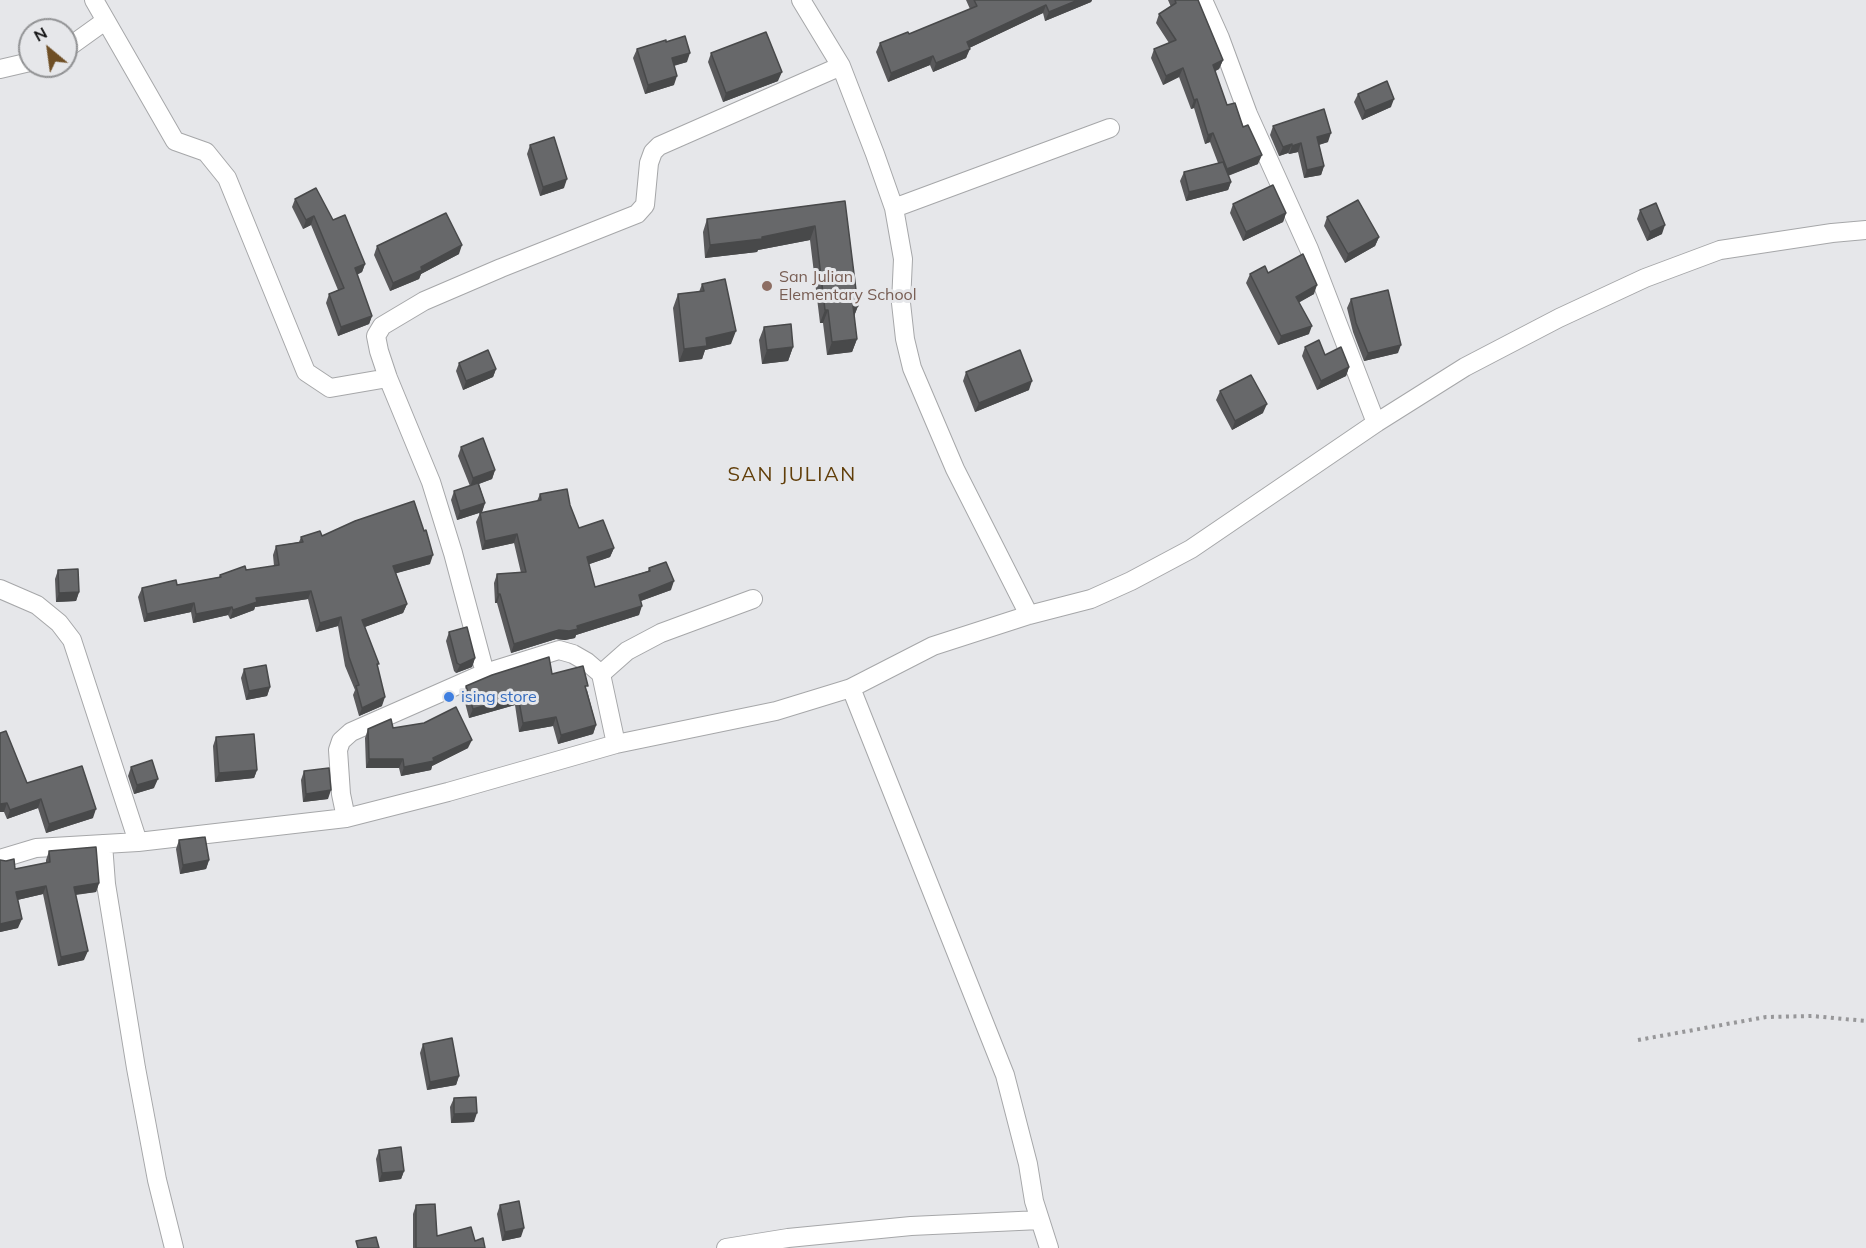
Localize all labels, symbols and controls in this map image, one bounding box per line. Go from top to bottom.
north arrow [18,18,78,78]
text: N [30,22,50,46]
place label: San Julian Elementary School [779,267,917,305]
marker: San Julian Elementary School [760,279,774,293]
district label: SAN JULIAN [727,463,857,487]
place label: ising store [461,687,537,707]
marker: ising store [442,690,456,704]

